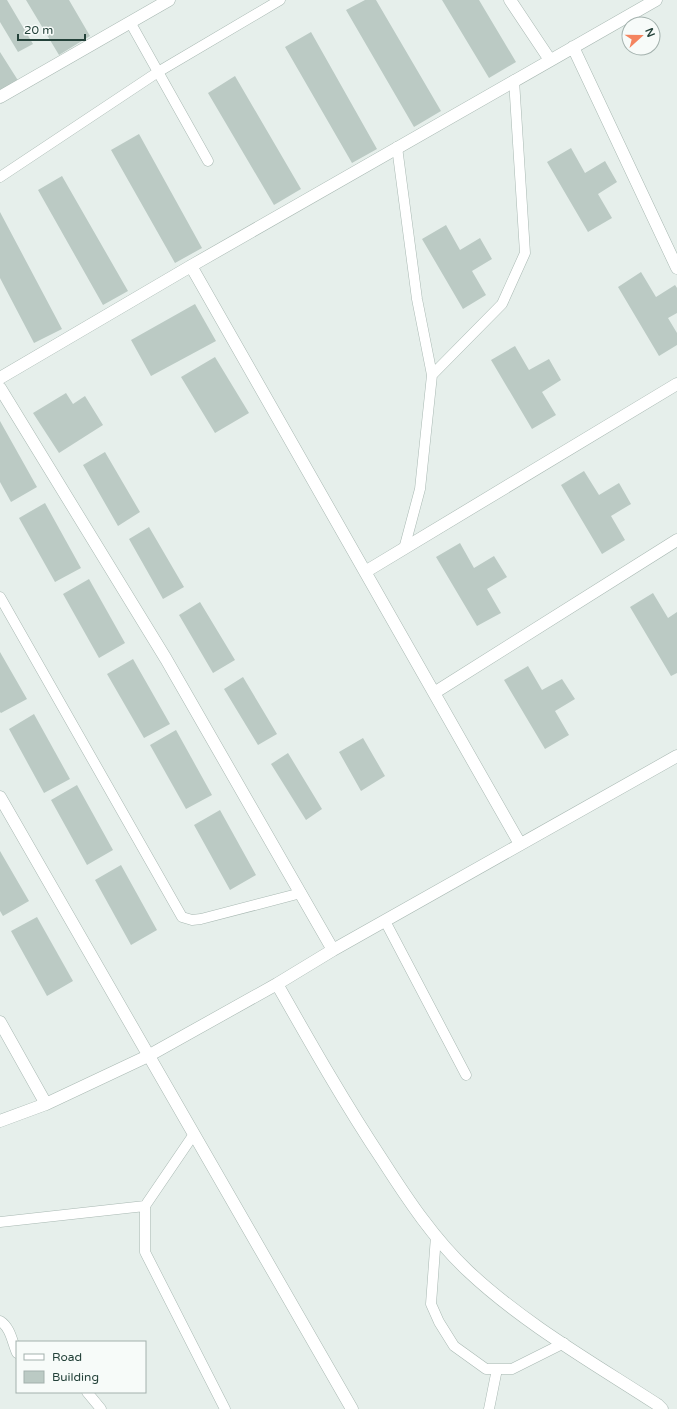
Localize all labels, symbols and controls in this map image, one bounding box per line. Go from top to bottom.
scale bar [18,16,85,42]
north arrow [621,16,661,56]
text: 20 m [24,23,53,37]
text: N [642,26,658,39]
legend [16,1341,146,1393]
text: Road [52,1350,82,1364]
text: Building [52,1370,99,1384]

